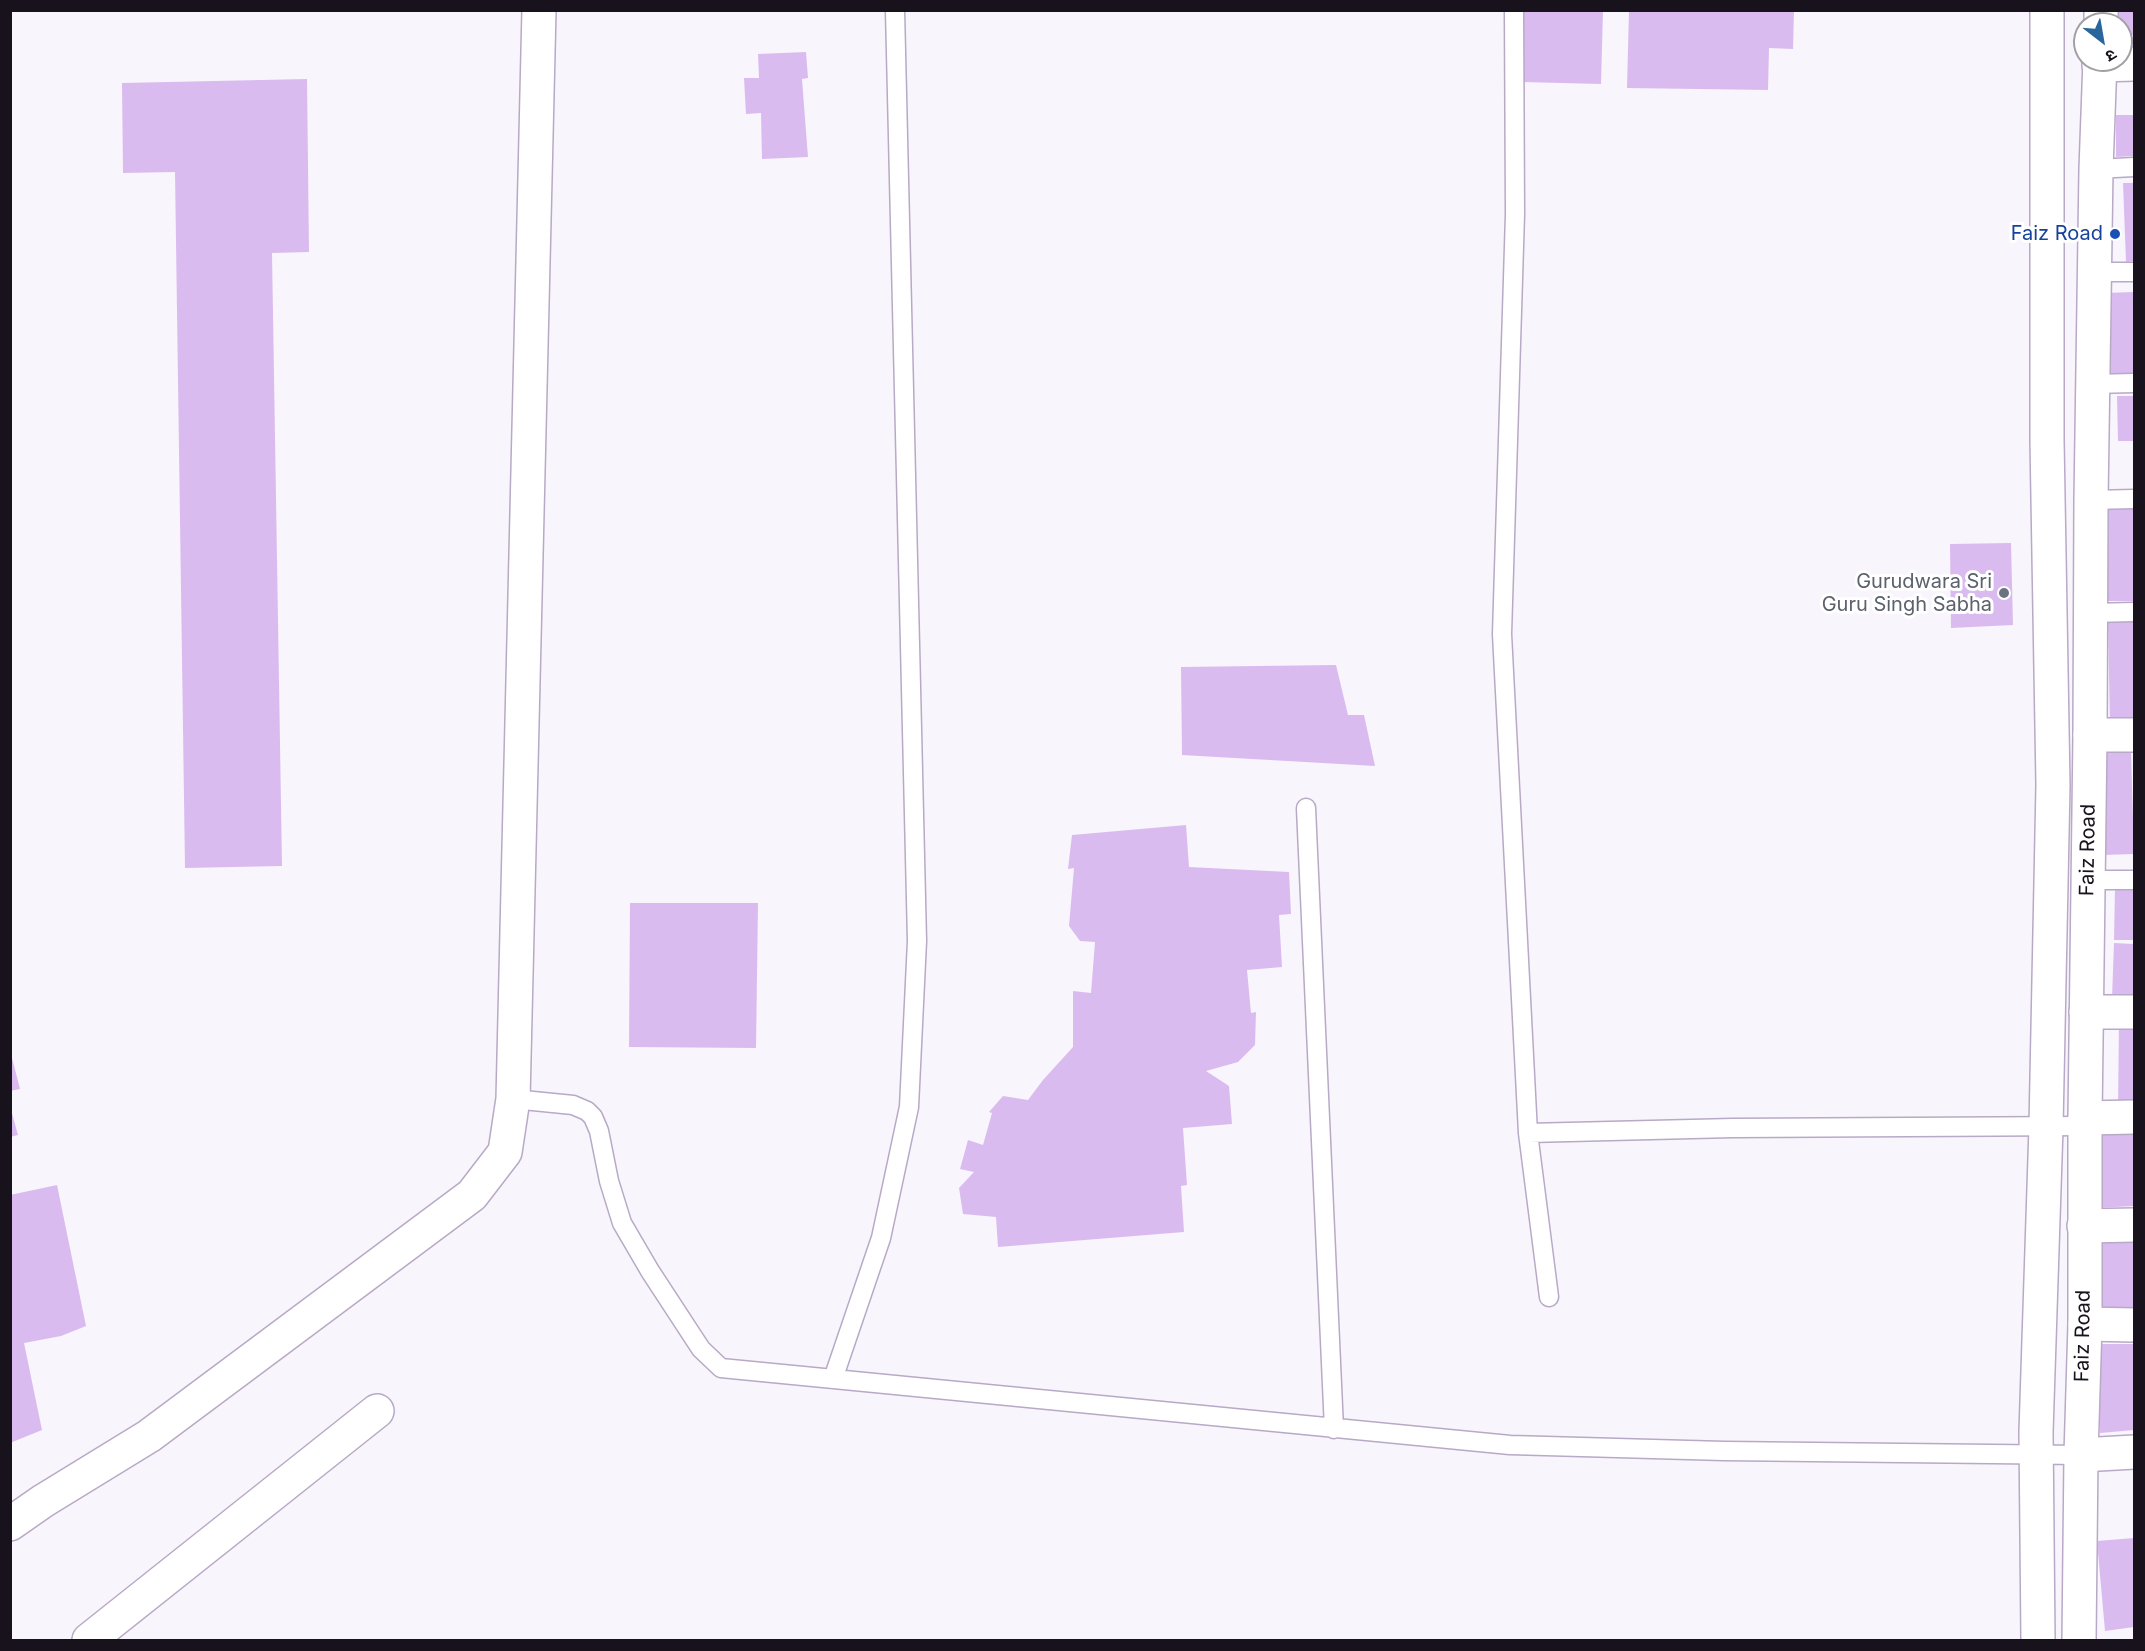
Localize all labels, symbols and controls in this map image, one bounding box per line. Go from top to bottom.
north arrow [2073,12,2133,72]
text: उ [2102,45,2120,67]
place label: Faiz Road [2011,222,2103,246]
marker: Faiz Road [2108,227,2122,241]
place label: Gurudwara Sri Guru Singh Sabha [1822,570,1992,617]
marker: Gurudwara Sri Guru Singh Sabha [1997,586,2011,600]
street label: Faiz Road [2075,804,2101,896]
street label: Faiz Road [2070,1290,2096,1382]

